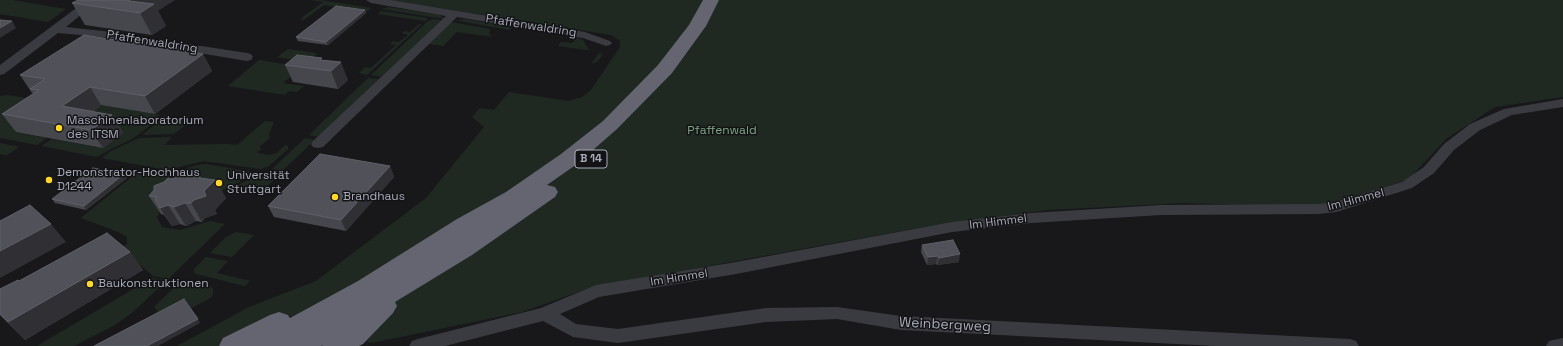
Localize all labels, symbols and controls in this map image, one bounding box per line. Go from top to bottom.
street label: Pfaffenwaldring [485,12,577,40]
street label: Pfaffenwaldring [106,28,198,56]
place label: Maschinenlaboratorium des ITSM [67,114,204,142]
marker: Maschinenlaboratorium des ITSM [54,123,64,133]
park label: Pfaffenwald [687,124,757,138]
road number: B 14 [575,150,607,168]
place label: Demonstrator-Hochhaus D1244 [57,166,200,194]
place label: Universität Stuttgart [227,169,290,197]
marker: Demonstrator-Hochhaus D1244 [44,175,54,185]
marker: Universität Stuttgart [214,178,224,188]
street label: Im Himmel [1326,186,1386,214]
place label: Brandhaus [343,190,405,204]
marker: Brandhaus [330,192,340,202]
street label: Im Himmel [968,211,1028,233]
street label: Im Himmel [649,266,709,290]
place label: Baukonstruktionen [98,277,209,291]
marker: Baukonstruktionen [85,279,95,289]
street label: Weinbergweg [899,314,991,336]

